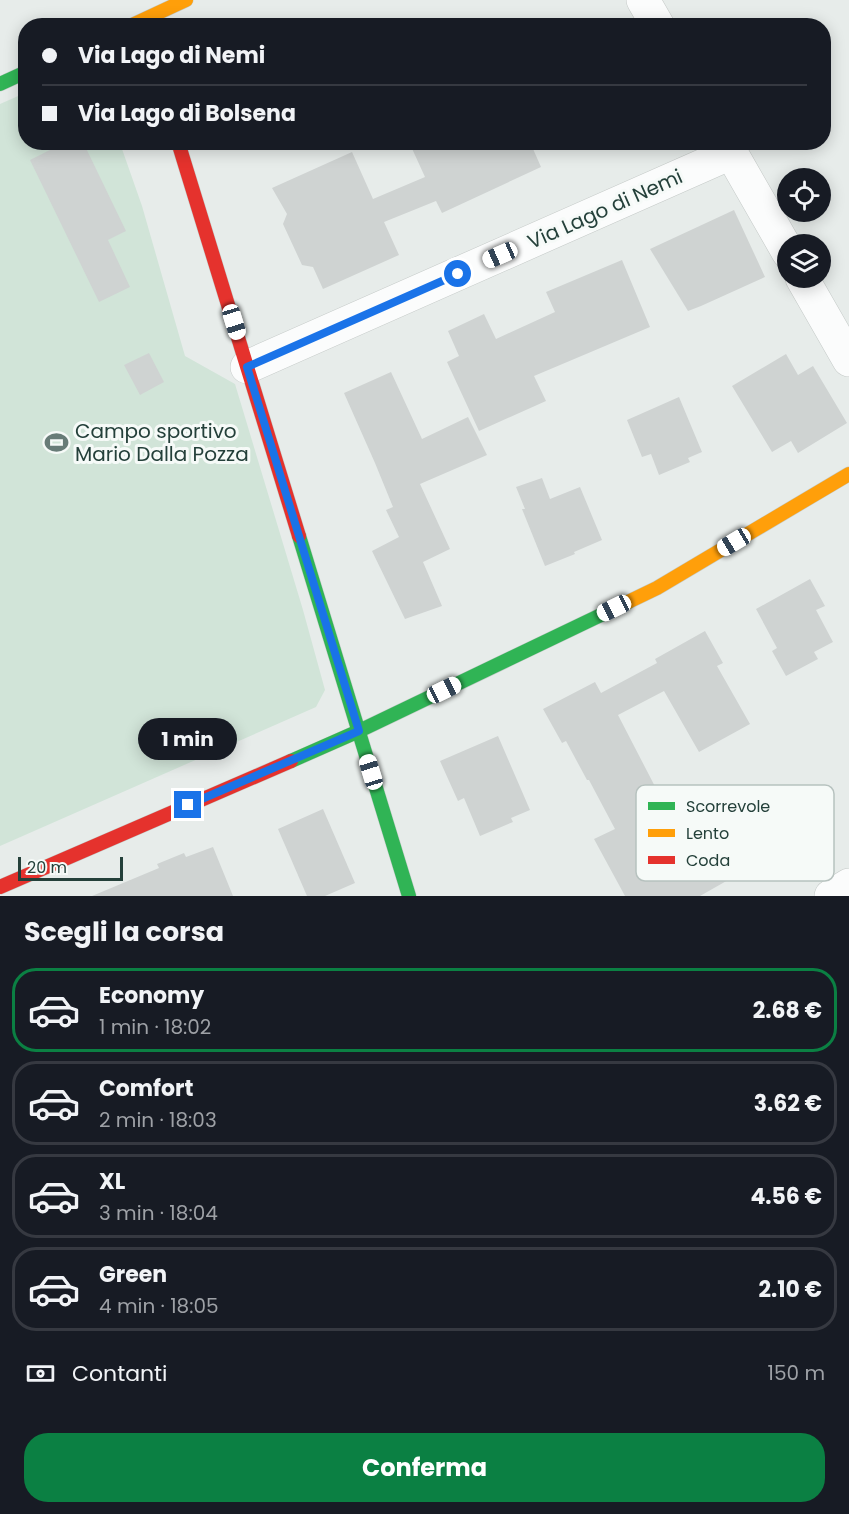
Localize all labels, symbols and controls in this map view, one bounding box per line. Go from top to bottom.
text: Via Lago di Nemi [78,40,265,71]
text: Via Lago di Bolsena [78,98,296,129]
street label: Via Lago di Nemi [523,162,687,256]
map controls [777,168,831,288]
button: locate [777,168,831,222]
button: layers [777,234,831,288]
car [480,239,520,271]
route start [444,260,471,287]
car [220,302,248,342]
place label: Campo sportivo Mario Dalla Pozza [75,417,249,468]
sports icon: Campo sportivo Mario Dalla Pozza [44,430,70,456]
car [714,525,754,559]
car [594,592,634,624]
car [424,674,464,706]
callout: 1 min [138,718,237,760]
text: 1 min [161,725,214,753]
car [357,752,385,792]
legend [636,785,834,881]
route end [174,791,201,818]
text: Scorrevole [686,795,770,818]
text: Lento [686,822,729,845]
text: Coda [686,849,730,872]
scale bar [18,854,123,882]
text: 20 m [27,856,67,879]
text: Scegli la corsa [24,913,224,950]
text: Economy [99,980,204,1011]
icon: car [27,983,81,1037]
text: 2.68 € [753,995,822,1026]
text: 1 min · 18:02 [99,1013,211,1041]
text: Comfort [99,1073,193,1104]
icon: car [27,1076,81,1130]
text: 3.62 € [754,1088,822,1119]
text: 2 min · 18:03 [99,1106,217,1134]
text: XL [99,1166,125,1197]
icon: car [27,1169,81,1223]
text: 4.56 € [750,1181,822,1212]
text: 3 min · 18:04 [99,1199,218,1227]
text: Green [99,1259,167,1290]
icon: car [27,1262,81,1316]
text: 2.10 € [758,1274,822,1305]
text: 4 min · 18:05 [99,1292,219,1320]
icon: cash [24,1357,57,1390]
text: Contanti [72,1358,168,1389]
text: 150 m [768,1359,825,1387]
button: Conferma [24,1433,825,1502]

